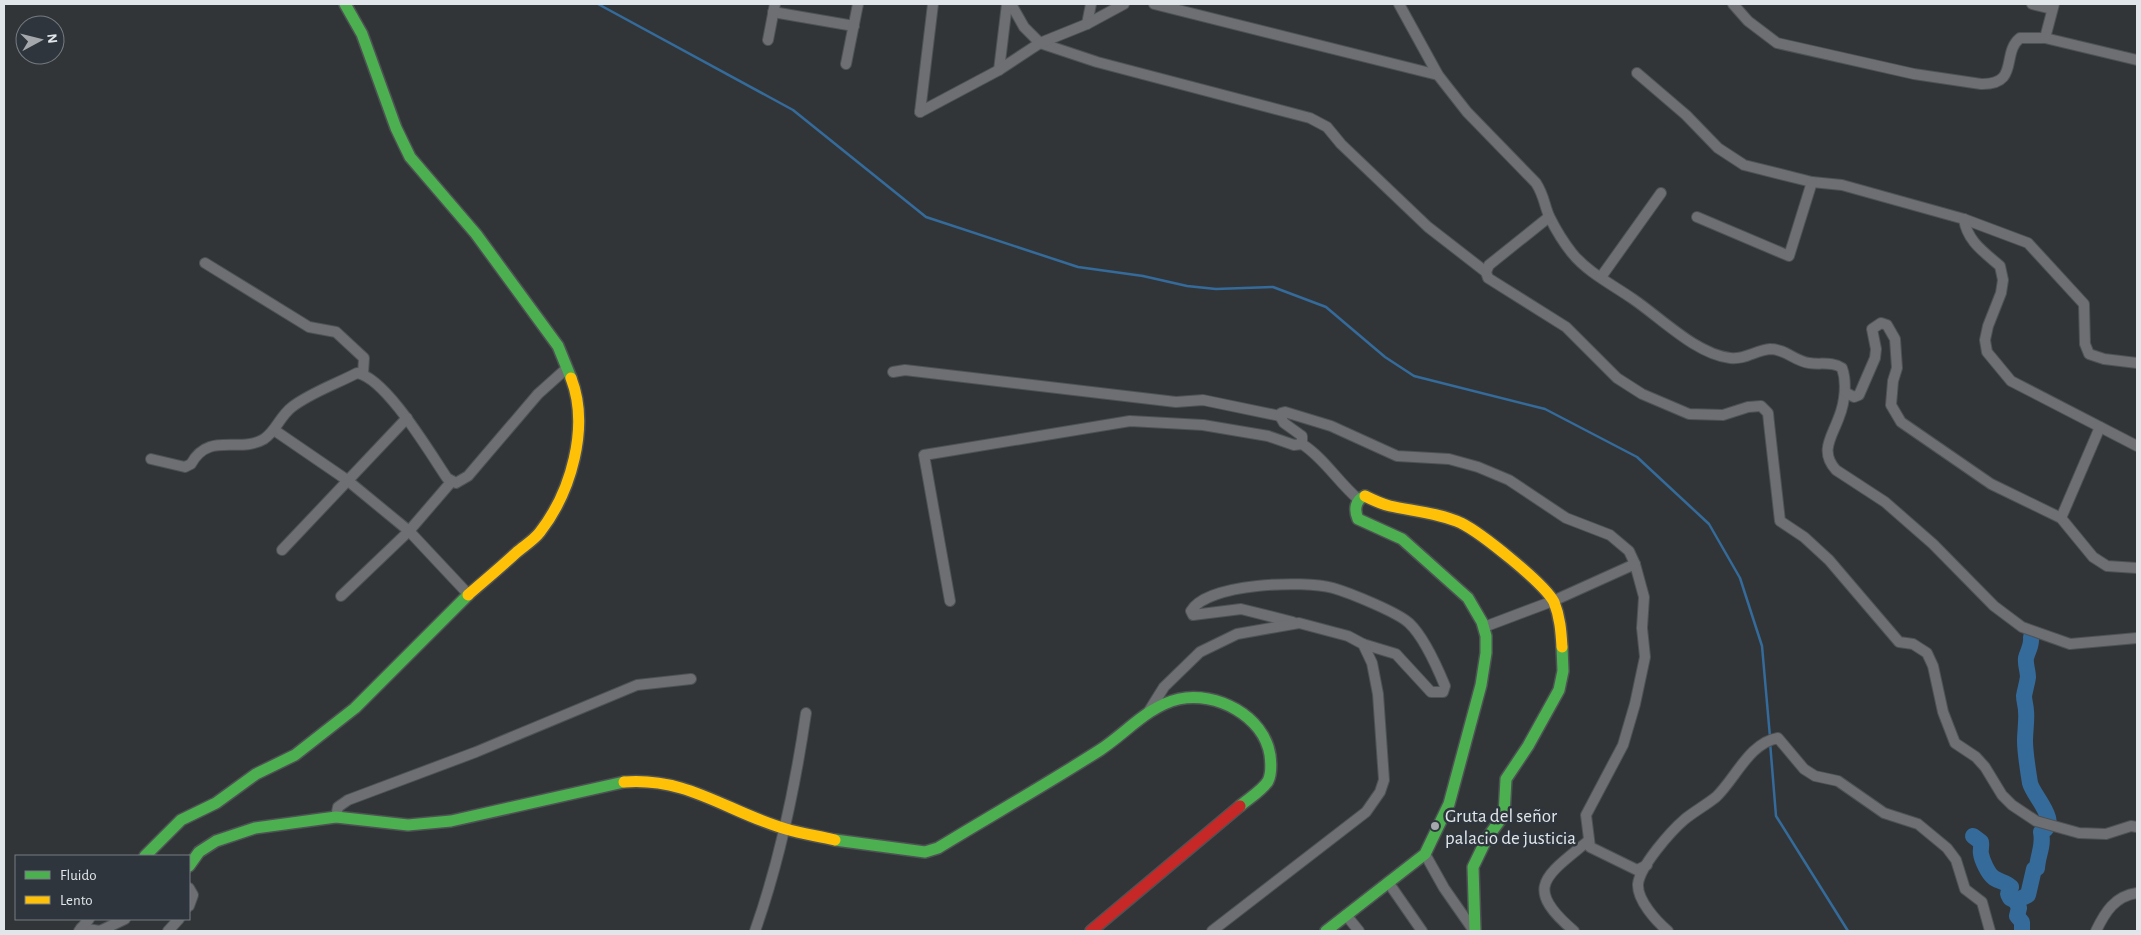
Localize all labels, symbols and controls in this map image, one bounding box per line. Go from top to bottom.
north arrow [15,15,65,65]
text: N [44,33,59,44]
place label: Gruta del señor palacio de justicia [1445,807,1576,848]
marker: Gruta del señor palacio de justicia [1429,820,1441,832]
legend [15,855,190,920]
text: Fluido [60,868,97,883]
text: Lento [60,893,93,908]

